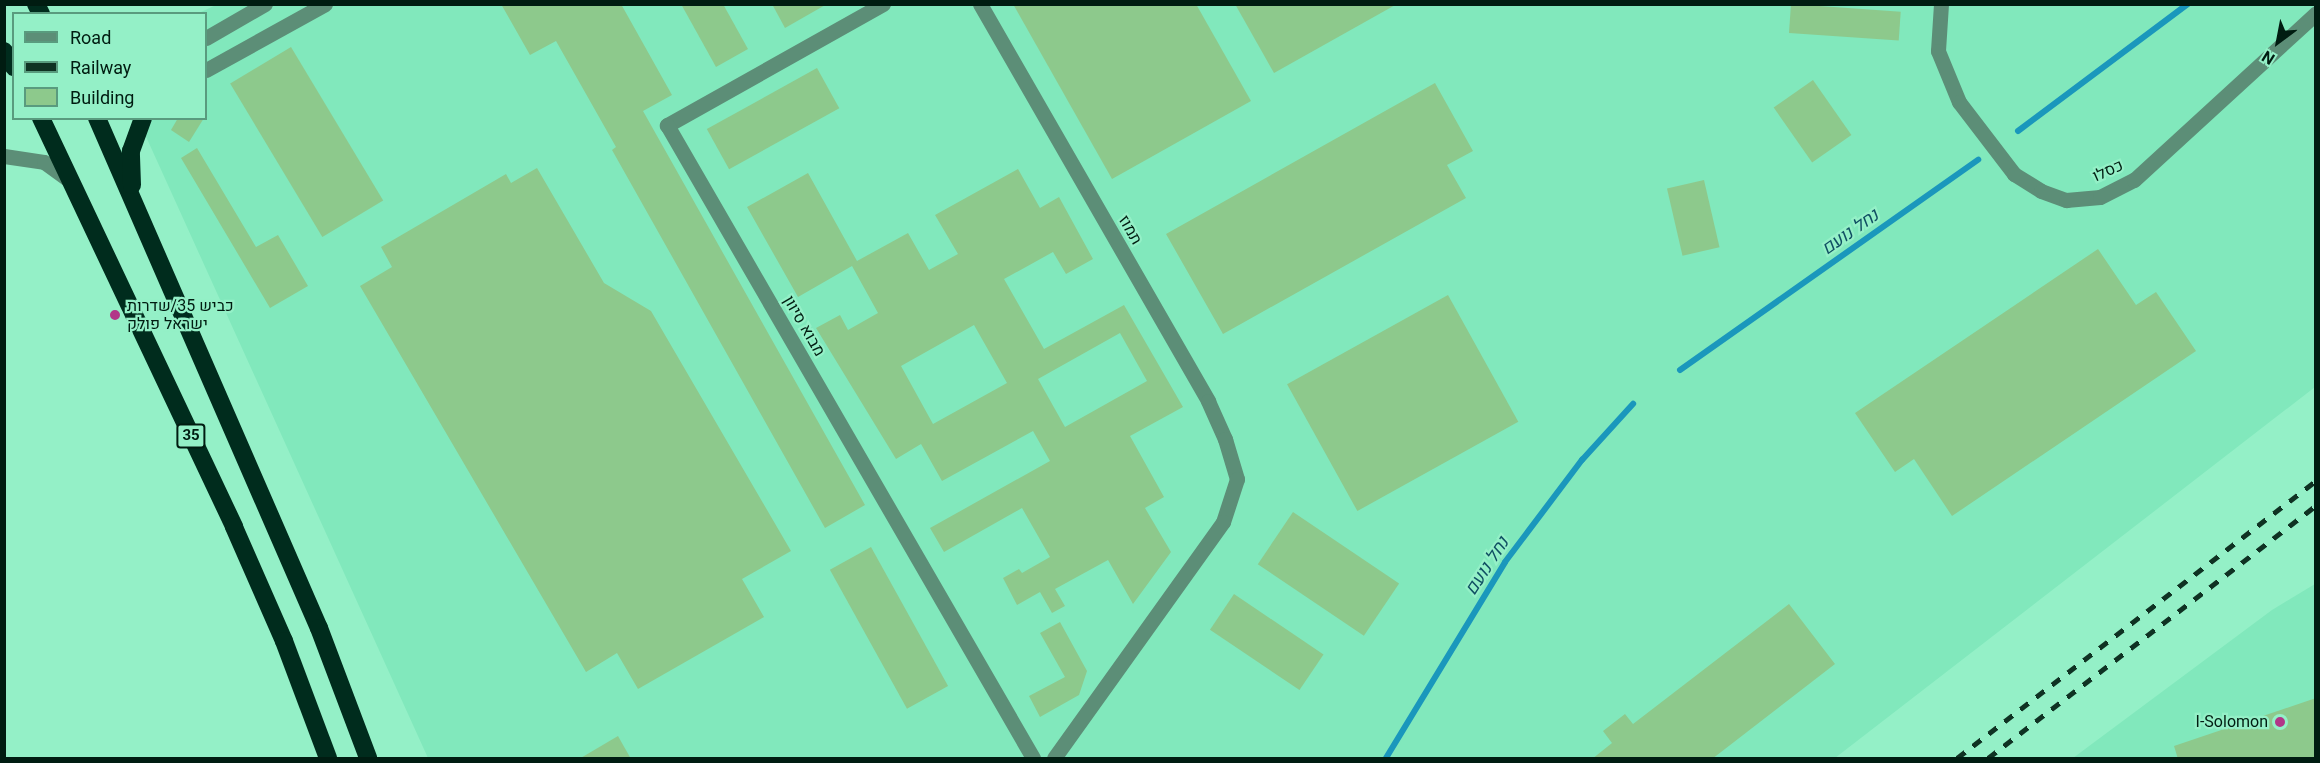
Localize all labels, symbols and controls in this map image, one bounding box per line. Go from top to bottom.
legend [12,12,207,120]
north arrow [2248,12,2308,72]
text: Road [70,27,111,48]
text: N [2258,47,2278,69]
text: Railway [70,57,131,78]
text: Building [70,87,134,108]
street label: כסלו [2090,156,2126,186]
water label: נחל נועם [1817,205,1883,259]
street label: תמוז [1114,212,1146,248]
street label: מבוא סיוון [779,292,829,360]
place label: כביש 35/שדרות ישראל פולק [127,296,234,334]
marker: כביש 35/שדרות ישראל פולק [108,308,122,322]
road number: 35 [176,424,206,448]
water label: נחל נועם [1460,533,1514,599]
place label: I-Solomon [2196,712,2268,732]
marker: I-Solomon [2273,715,2287,729]

